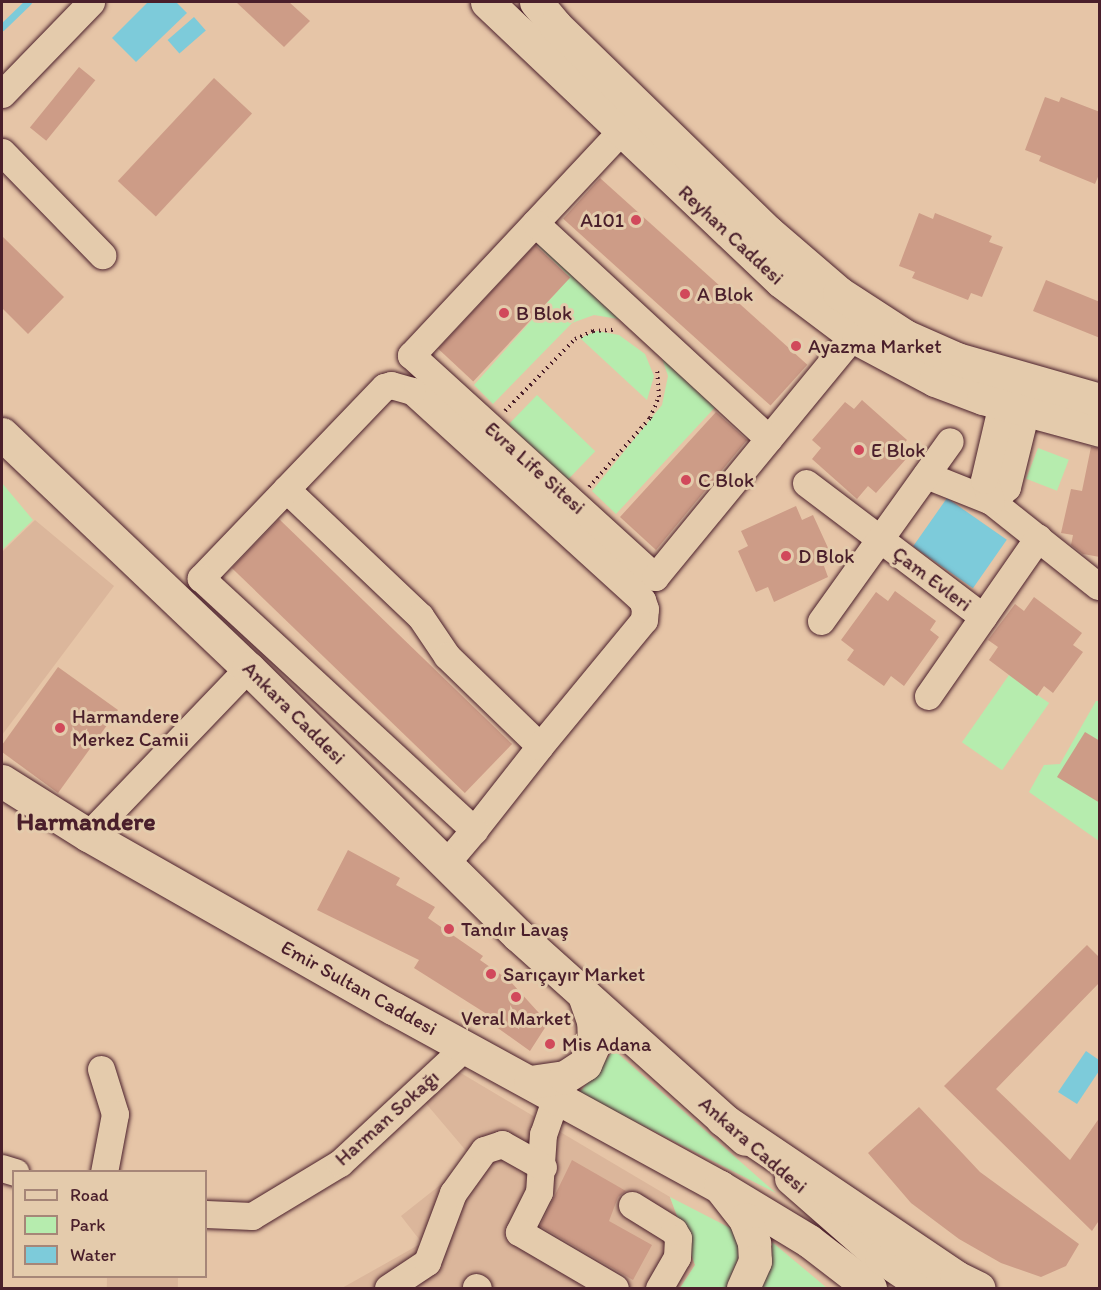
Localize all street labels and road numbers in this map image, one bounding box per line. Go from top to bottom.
street label: Reyhan Caddesi [673,180,789,290]
street label: Evra Life Sitesi [480,417,590,519]
street label: Çam Evleri [888,541,976,617]
street label: Ankara Caddesi [238,657,350,769]
street label: Emir Sultan Caddesi [277,935,441,1041]
street label: Harman Sokağı [330,1065,444,1171]
street label: Ankara Caddesi [694,1091,812,1199]

